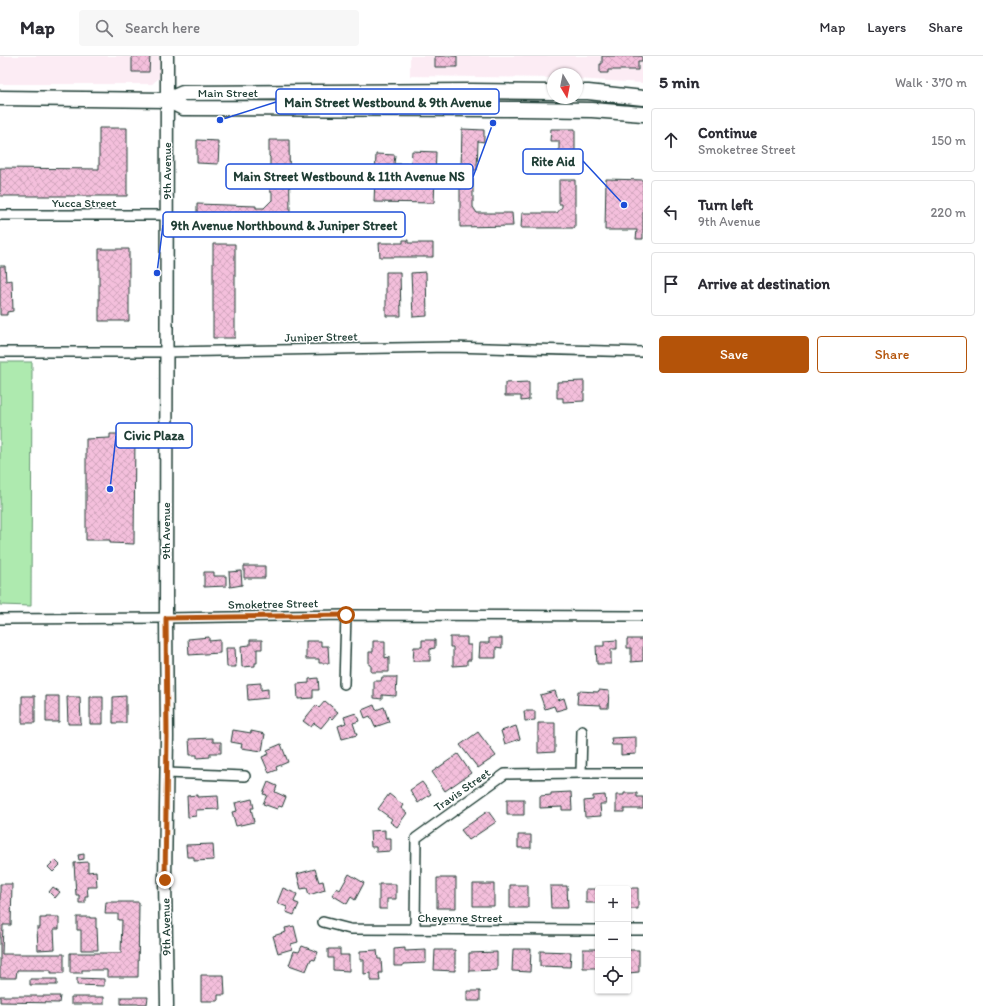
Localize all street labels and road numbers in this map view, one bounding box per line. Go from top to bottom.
street label: Main Street [198,86,259,100]
street label: 9th Avenue [160,142,174,200]
street label: Yucca Street [52,196,117,210]
street label: Juniper Street [284,329,358,345]
street label: 9th Avenue [159,502,173,560]
street label: Smoketree Street [228,596,319,612]
street label: Travis Street [431,765,493,814]
street label: 9th Avenue [158,898,174,956]
street label: Cheyenne Street [417,911,503,925]

